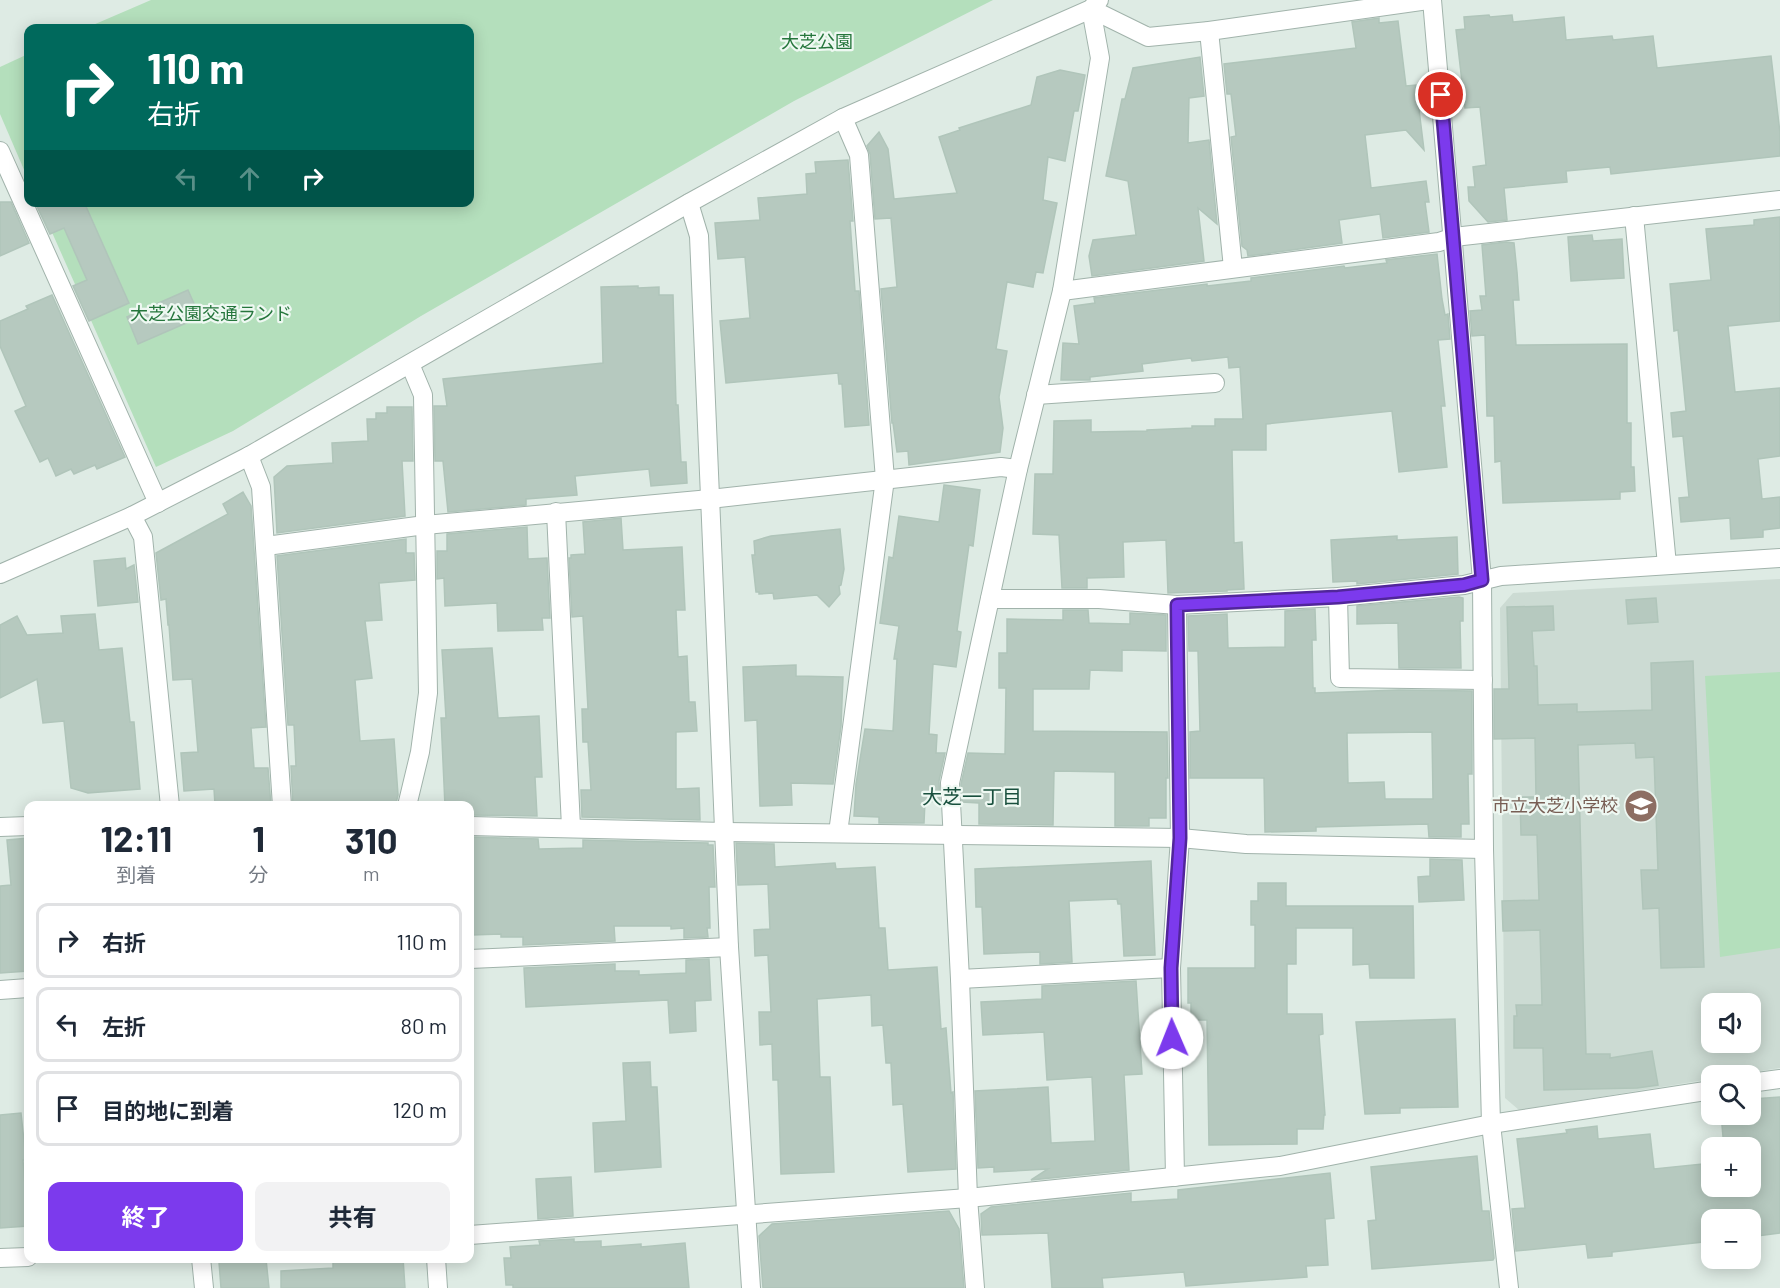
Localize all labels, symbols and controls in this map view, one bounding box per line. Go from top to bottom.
park label: 大芝公園 [781,30,853,52]
text: 110 m [147,42,244,92]
icon: right [48,48,126,126]
pin [1415,69,1466,120]
icon: arrive [1424,78,1457,111]
text: 右折 [147,97,201,129]
icon: left [170,162,203,195]
icon: ahead [233,162,266,195]
icon: right [296,162,329,195]
park label: 大芝公園交通ランド [130,302,292,324]
district label: 大芝一丁目 [922,784,1022,808]
school or university icon: 市立大芝小学校 [1623,788,1659,824]
place label: 市立大芝小学校 [1492,794,1618,816]
text: 12:11 [100,816,172,859]
text: 1 [252,816,265,859]
text: 310 [345,818,398,861]
text: m [363,861,380,885]
text: 到着 [116,862,156,886]
text: 分 [249,862,269,886]
icon: right [51,924,84,957]
text: 110 m [397,928,447,954]
text: 右折 [102,929,146,955]
map controls [1701,993,1761,1269]
button: sound [1701,993,1761,1053]
position arrow [1140,1006,1204,1070]
icon: left [51,1008,84,1041]
text: 80 m [401,1012,447,1038]
text: 左折 [102,1013,146,1039]
button: search [1701,1065,1761,1125]
icon: arrive [51,1092,84,1125]
text: 120 m [392,1096,447,1122]
text: 目的地に到着 [102,1097,234,1123]
button: + [1701,1137,1761,1197]
button: 終了 [48,1182,243,1251]
button: 共有 [255,1182,450,1251]
button: − [1701,1209,1761,1269]

